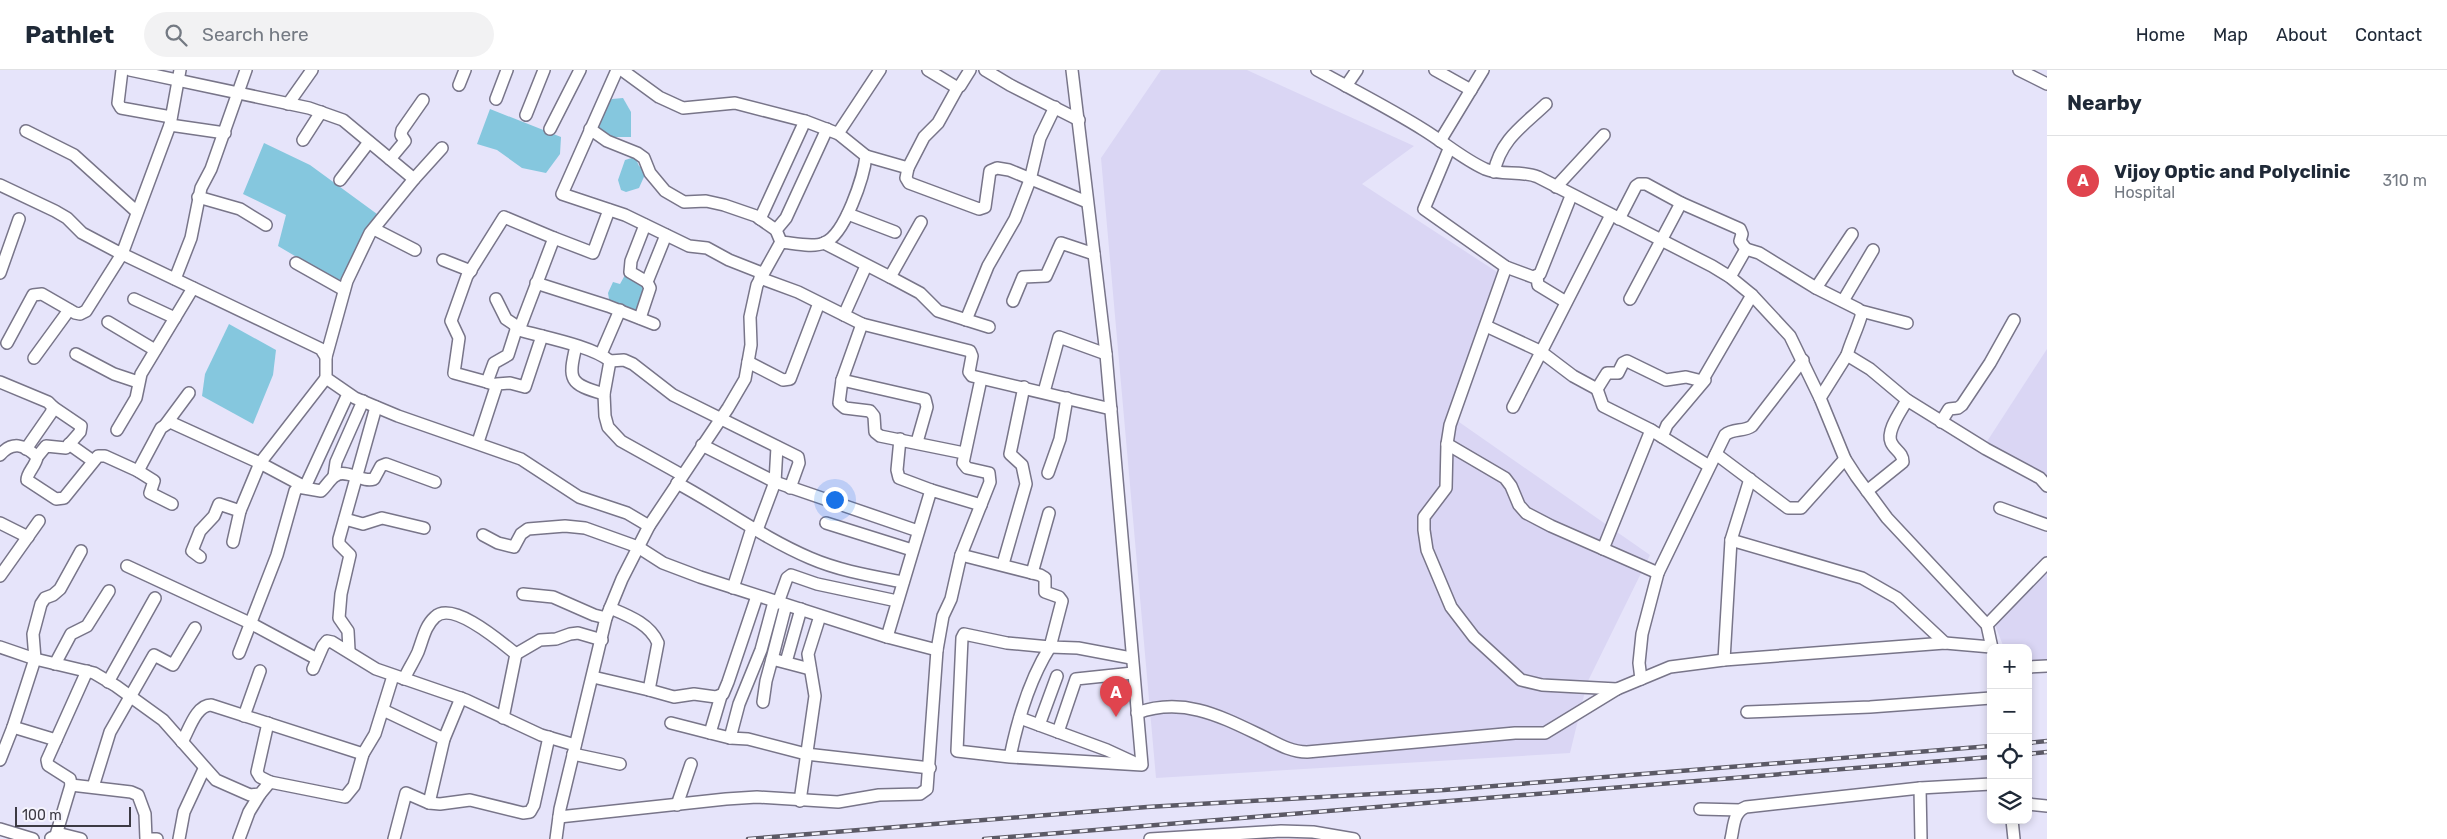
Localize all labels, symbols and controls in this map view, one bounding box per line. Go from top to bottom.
search box [144,12,494,57]
text: Pathlet [25,21,114,49]
icon: search [162,21,190,49]
text: Search here [202,23,309,46]
text: Home [2136,24,2185,46]
text: Map [2213,24,2248,46]
text: About [2276,24,2327,46]
text: Contact [2355,24,2422,46]
text: Nearby [2067,90,2142,115]
text: Vijoy Optic and Polyclinic [2114,160,2350,183]
text: A [2077,171,2089,190]
text: 310 m [2383,171,2427,190]
text: Hospital [2114,183,2175,202]
your location [822,487,848,513]
map controls [1987,644,2032,824]
button: + [1987,644,2032,689]
pin: A [1100,676,1132,717]
button: − [1987,689,2032,734]
button: locate [1987,734,2032,779]
button: layers [1987,779,2032,824]
scale bar [15,804,131,827]
text: 100 m [22,807,62,824]

